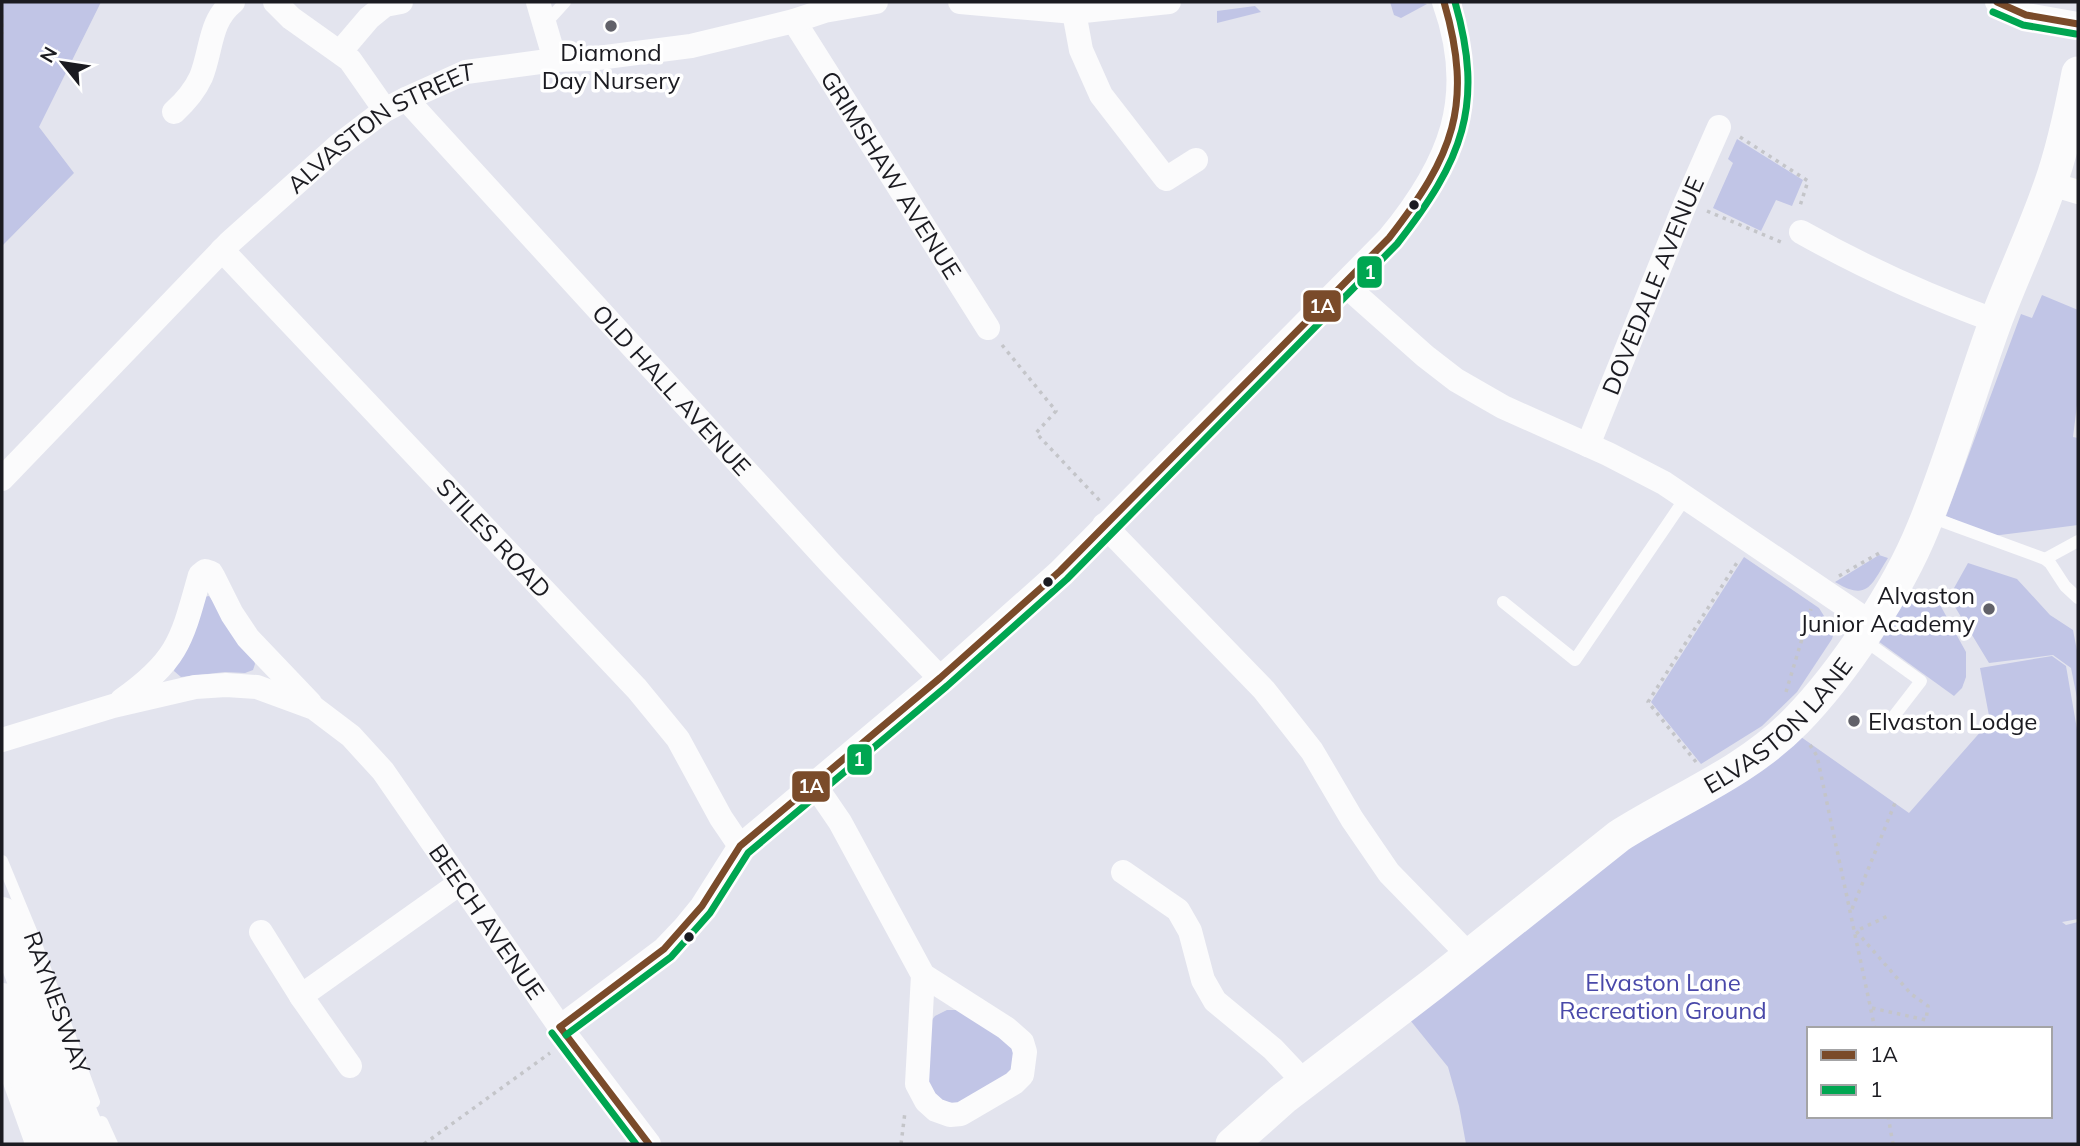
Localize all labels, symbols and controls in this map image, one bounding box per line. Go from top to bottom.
marker: Diamond Day Nursery [603,18,619,34]
north arrow [28,28,98,98]
place label: Diamond Day Nursery [542,37,681,95]
text: N [34,42,62,67]
street label: ALVASTON STREET [281,56,476,199]
street label: GRIMSHAW AVENUE [814,65,968,284]
street label: DOVEDALE AVENUE [1595,172,1710,399]
unlabelled marker [1407,198,1421,212]
line badge: 1 [1356,255,1383,289]
text: 1 [1364,260,1376,284]
line badge: 1A [1302,289,1342,323]
text: 1A [1309,294,1336,318]
street label: OLD HALL AVENUE [586,298,757,482]
street label: STILES ROAD [430,472,558,604]
unlabelled marker [1041,575,1055,589]
place label: Alvaston Junior Academy [1800,580,1975,638]
marker: Alvaston Junior Academy [1981,601,1997,617]
street label: ELVASTON LANE [1698,652,1858,800]
place label: Elvaston Lodge [1868,706,2037,736]
marker: Elvaston Lodge [1846,713,1862,729]
line badge: 1 [846,743,873,776]
text: 1 [853,747,865,771]
line badge: 1A [791,770,831,803]
text: 1A [798,774,825,798]
street label: BEECH AVENUE [423,838,551,1005]
street label: RAYNESWAY [18,927,98,1078]
unlabelled marker [682,930,696,944]
park label: Elvaston Lane Recreation Ground [1559,967,1767,1025]
legend [1807,1027,2052,1118]
text: 1A [1870,1041,1899,1067]
text: 1 [1870,1076,1883,1102]

